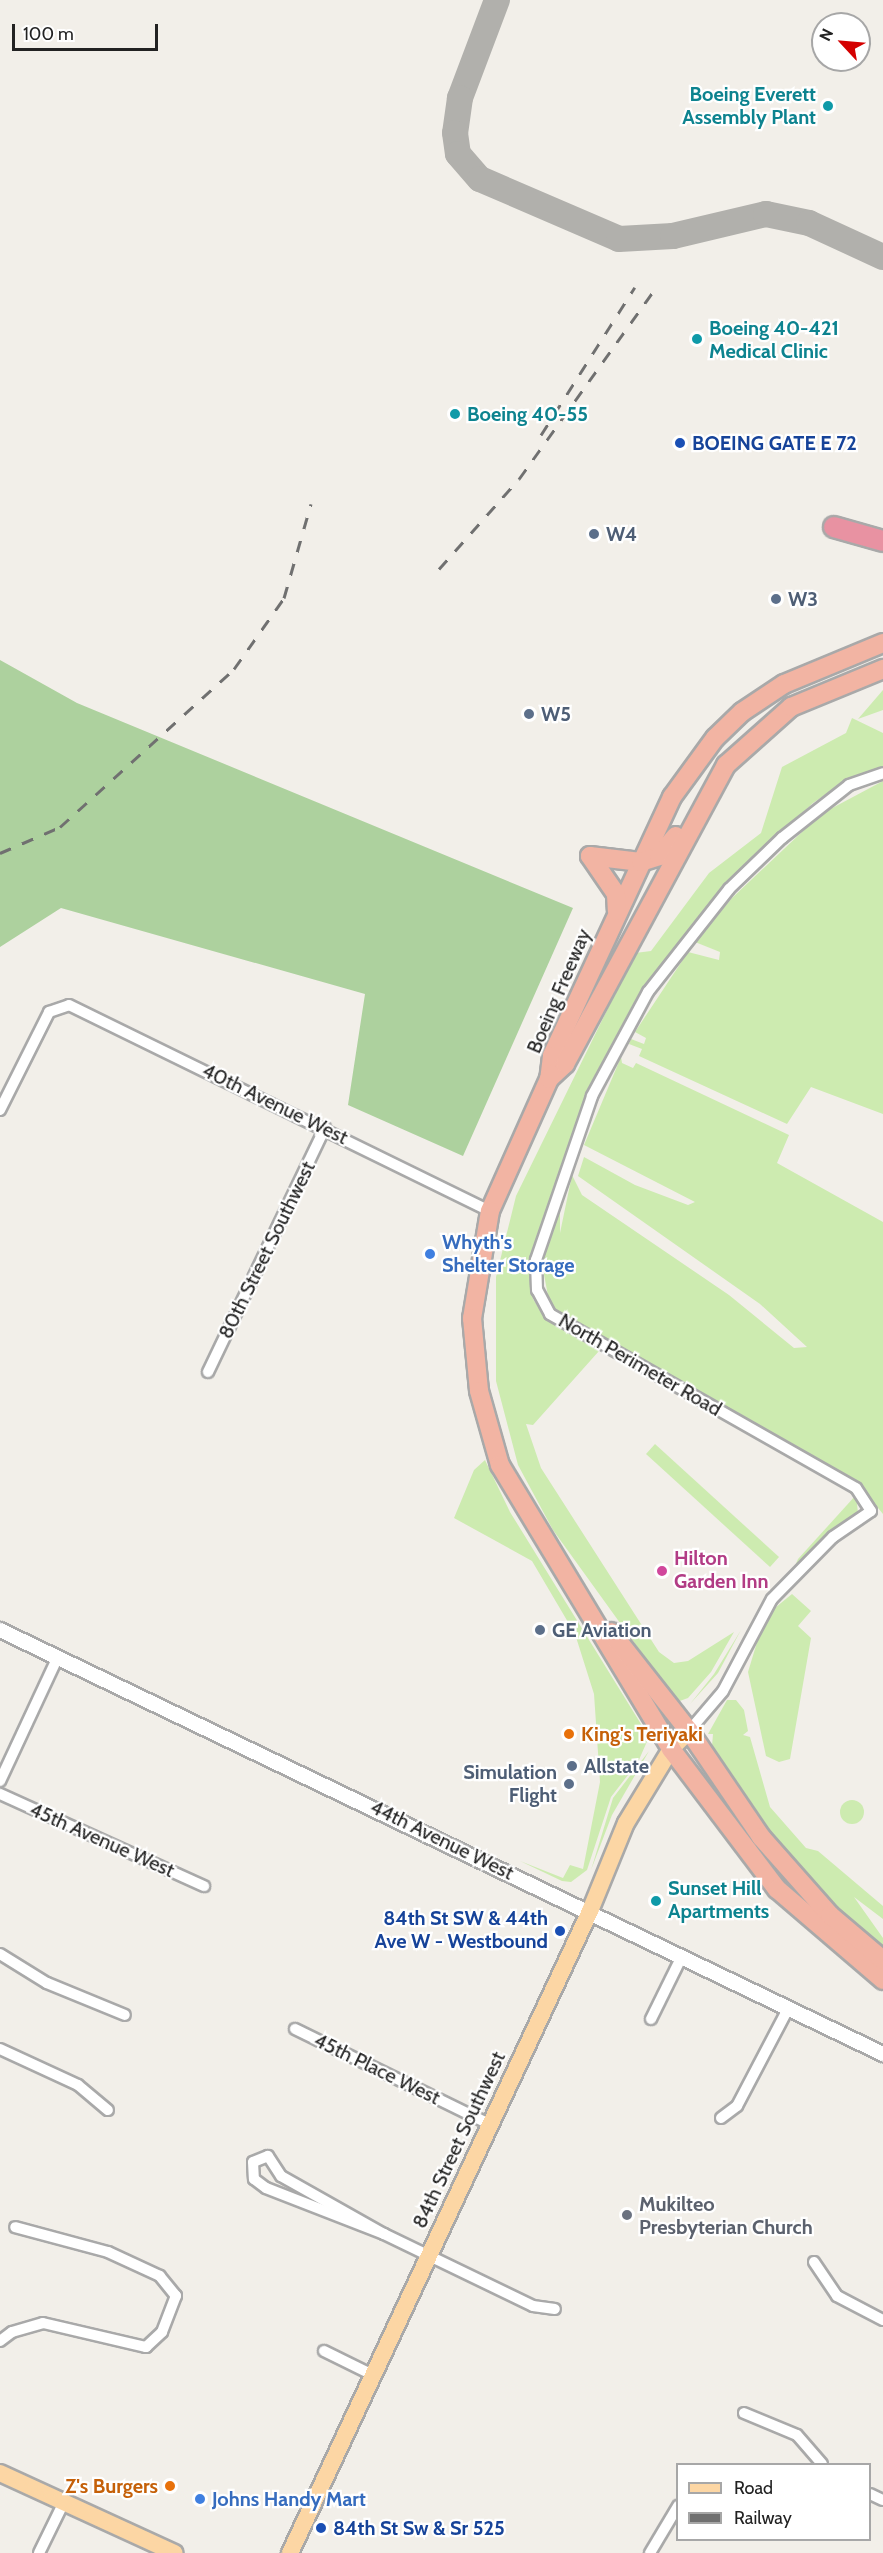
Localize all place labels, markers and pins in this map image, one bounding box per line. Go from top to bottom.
place label: Boeing Everett Assembly Plant [682,83,816,130]
marker: Boeing Everett Assembly Plant [821,99,835,113]
place label: Boeing 40-421 Medical Clinic [709,316,839,363]
marker: Boeing 40-421 Medical Clinic [690,332,704,346]
place label: Boeing 40-55 [467,402,588,426]
marker: Boeing 40-55 [448,407,462,421]
place label: BOEING GATE E 72 [692,431,857,455]
marker: BOEING GATE E 72 [673,436,687,450]
place label: W4 [606,522,637,546]
marker: W4 [587,527,601,541]
place label: W3 [788,587,818,611]
marker: W3 [769,592,783,606]
place label: W5 [541,702,571,726]
marker: W5 [522,707,536,721]
place label: Whyth's Shelter Storage [442,1230,575,1277]
marker: Whyth's Shelter Storage [423,1247,437,1261]
place label: Hilton Garden Inn [674,1547,768,1594]
marker: Hilton Garden Inn [655,1564,669,1578]
place label: GE Aviation [552,1618,652,1642]
marker: GE Aviation [533,1623,547,1637]
place label: King's Teriyaki [581,1722,703,1746]
marker: King's Teriyaki [562,1727,576,1741]
place label: Allstate [584,1754,649,1778]
marker: Allstate [565,1759,579,1773]
place label: Simulation Flight [463,1760,557,1807]
marker: Simulation Flight [562,1777,576,1791]
place label: Sunset Hill Apartments [668,1877,769,1924]
marker: Sunset Hill Apartments [649,1894,663,1908]
place label: 84th St SW & 44th Ave W - Westbound [375,1907,548,1954]
marker: 84th St SW & 44th Ave W - Westbound [553,1924,567,1938]
place label: Mukilteo Presbyterian Church [639,2192,813,2239]
marker: Mukilteo Presbyterian Church [620,2208,634,2222]
place label: Z's Burgers [65,2474,158,2498]
marker: Z's Burgers [163,2479,177,2493]
place label: Johns Handy Mart [212,2487,366,2511]
marker: Johns Handy Mart [193,2492,207,2506]
place label: 84th St Sw & Sr 525 [333,2516,505,2540]
marker: 84th St Sw & Sr 525 [314,2521,328,2535]

